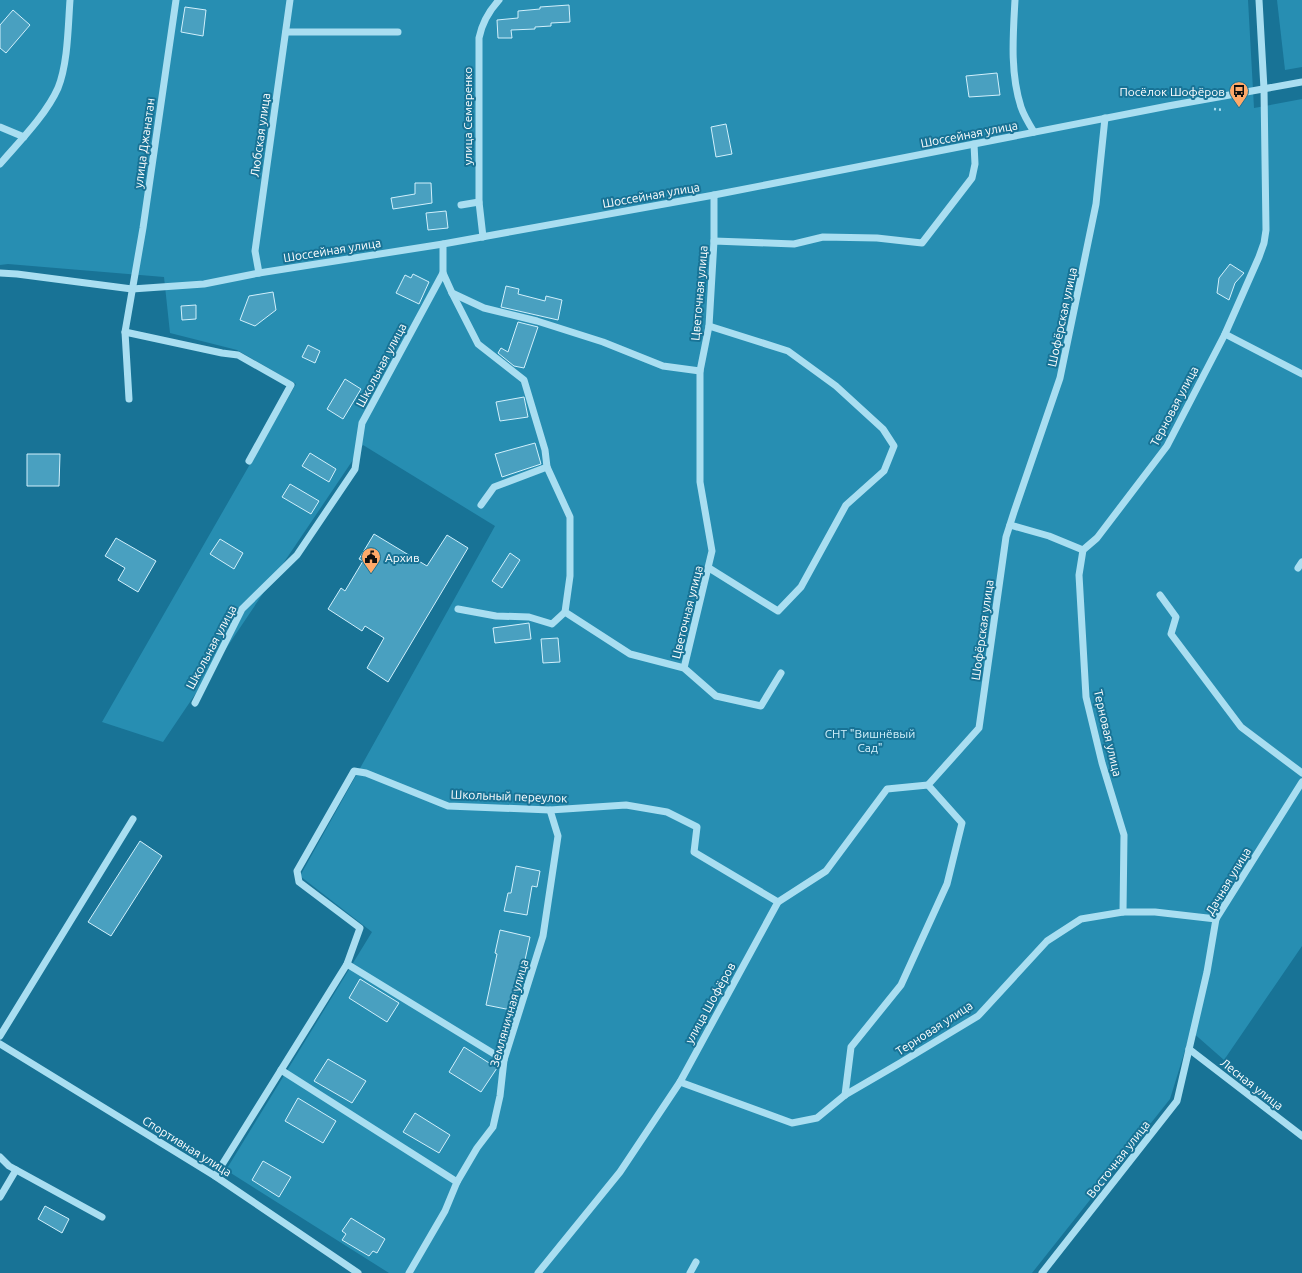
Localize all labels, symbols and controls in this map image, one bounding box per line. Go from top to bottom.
street label: улица Семеренко [461,67,474,165]
bus stop icon: Посёлок Шофёров [1228,80,1250,108]
place label: Посёлок Шофёров [1119,85,1225,98]
street label: Любская улица [248,92,272,178]
street label: улица Джанатан [131,97,157,189]
street label: Шоссейная улица [919,118,1019,150]
street label: Шоссейная улица [601,180,701,210]
street label: Шоссейная улица [282,236,382,264]
street label: Цветочная улица [688,245,710,341]
street label: Шофёрская улица [1045,266,1079,368]
street label: Школьная улица [353,321,409,409]
street label: Терновая улица [1147,364,1201,448]
public building icon: Архив [360,546,382,574]
place label: Архив [385,551,420,564]
street label: Цветочная улица [669,564,705,660]
street label: Шофёрская улица [969,579,995,681]
street label: Школьная улица [183,603,239,691]
street label: Терновая улица [1092,688,1124,778]
park label: СНТ "Вишнёвый Сад" [825,727,915,754]
street label: Школьный переулок [451,787,567,805]
street label: Дачная улица [1203,845,1253,917]
street label: Земляничная улица [487,958,531,1068]
street label: улица Шофёров [682,960,738,1046]
street label: Терновая улица [893,998,975,1058]
street label: Лесная улица [1218,1056,1286,1112]
street label: Спортивная улица [140,1113,234,1179]
street label: Восточная улица [1084,1118,1152,1200]

